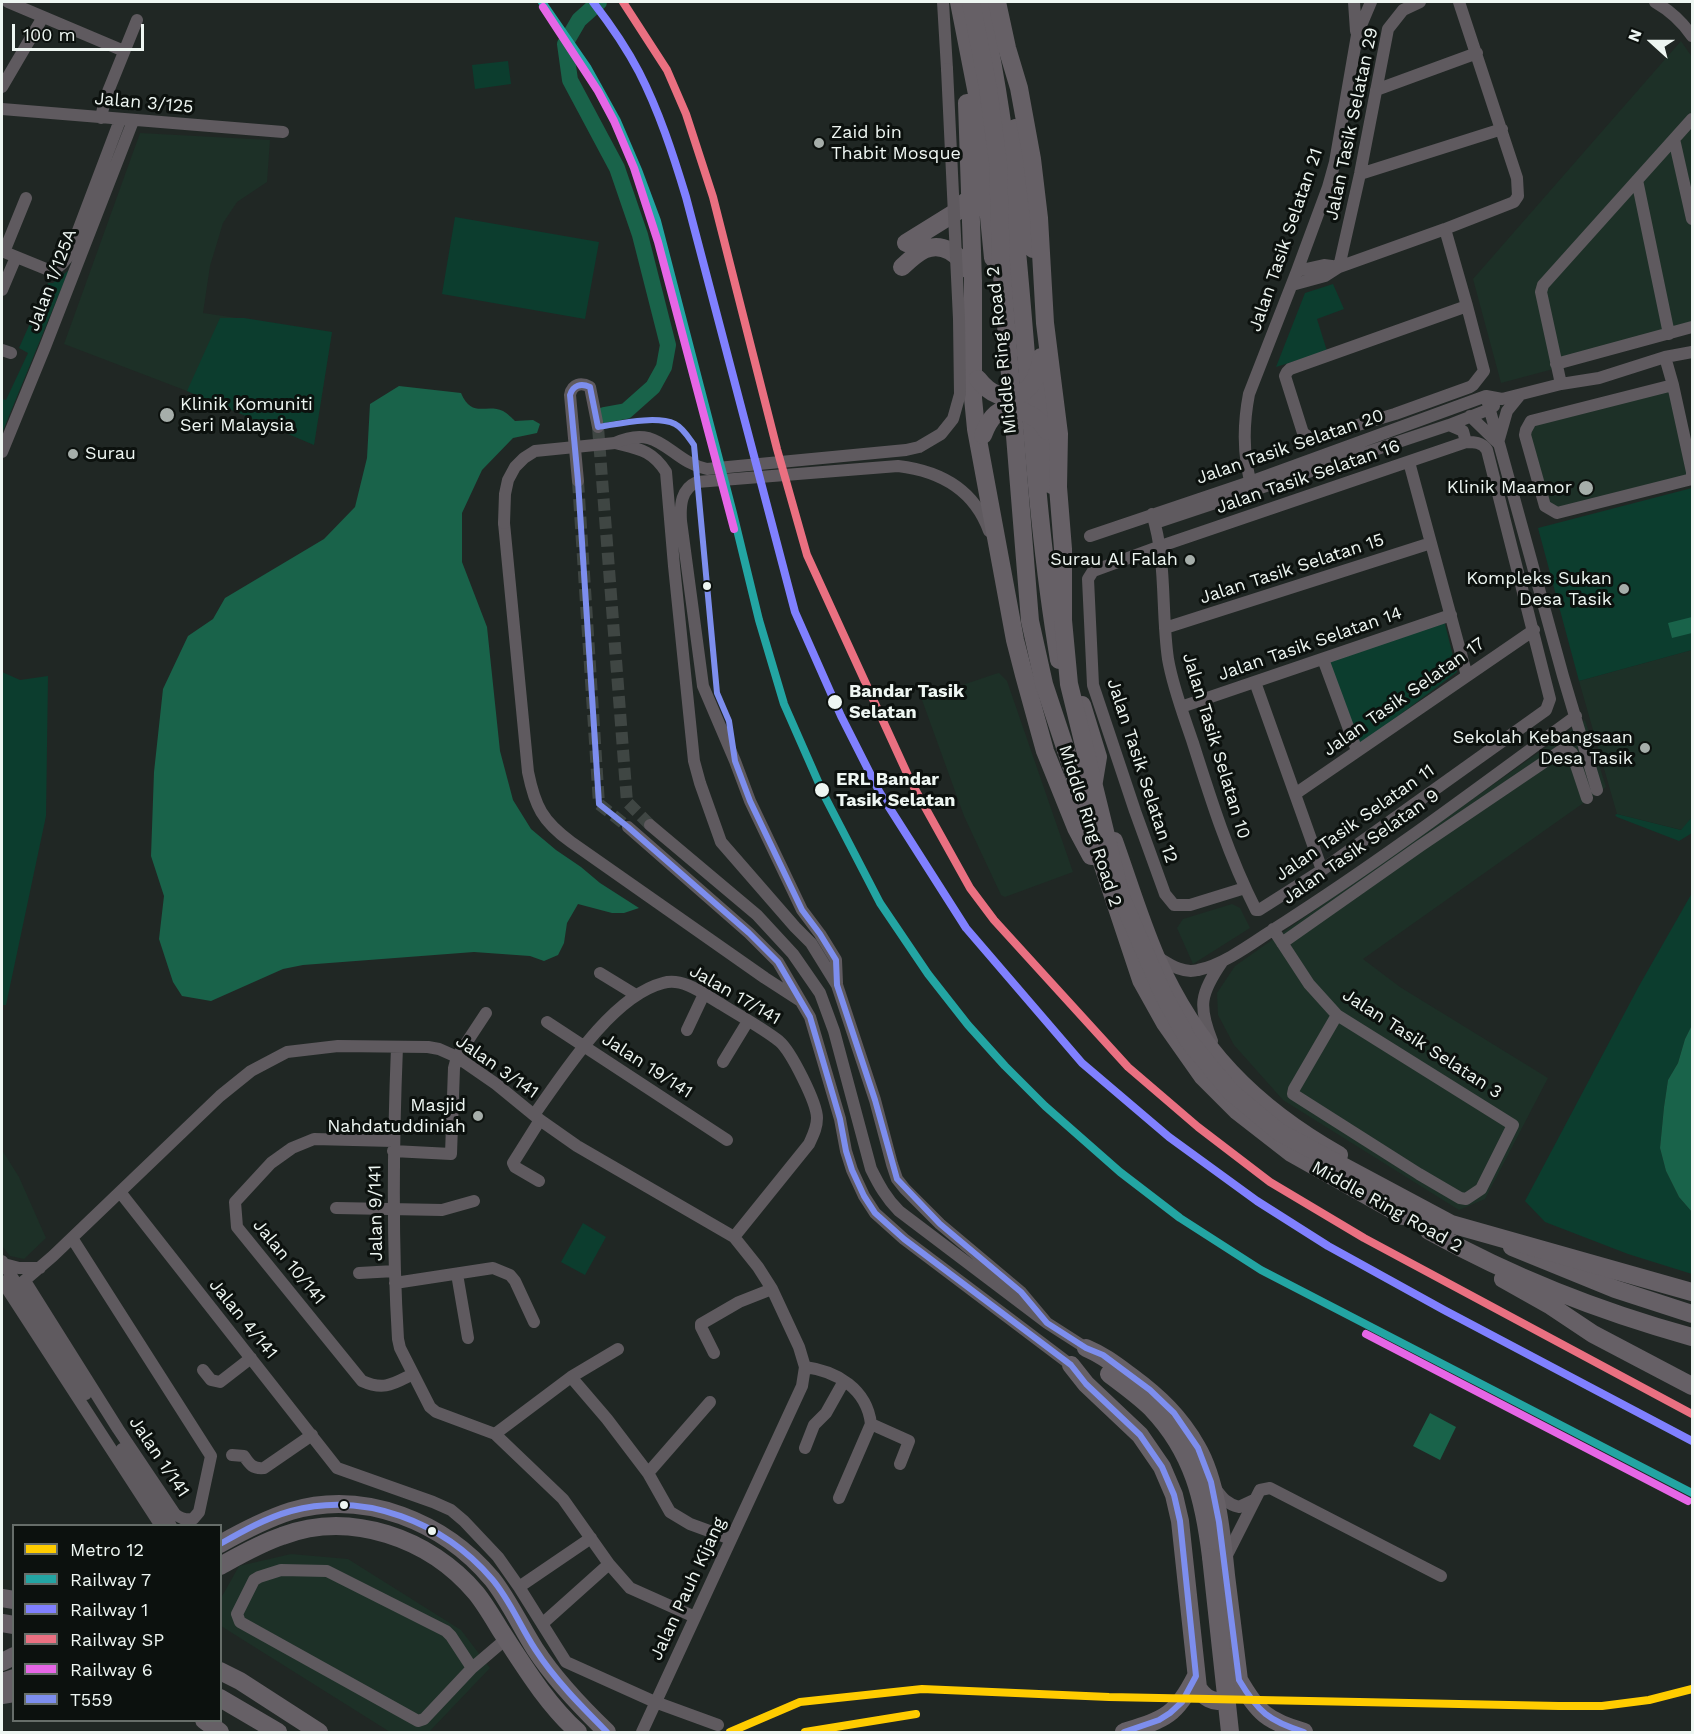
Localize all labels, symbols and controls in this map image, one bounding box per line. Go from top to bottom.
scale bar [15,12,147,50]
north arrow [1622,12,1682,72]
text: 100 m [23,24,76,45]
street label: Jalan Tasik Selatan 29 [1321,26,1383,222]
text: N [1624,26,1646,44]
street label: Jalan 3/125 [94,88,194,118]
place label: Zaid bin Thabit Mosque [831,122,961,164]
marker: Zaid bin Thabit Mosque [812,136,826,150]
street label: Jalan Tasik Selatan 21 [1244,145,1328,335]
street label: Jalan 1/125A [23,226,81,334]
street label: Middle Ring Road 2 [982,265,1022,435]
place label: Klinik Komuniti Seri Malaysia [180,394,313,436]
street label: Jalan Tasik Selatan 20 [1193,405,1387,489]
marker: Klinik Komuniti Seri Malaysia [158,406,176,424]
street label: Jalan Tasik Selatan 16 [1213,435,1403,519]
place label: Surau [85,443,136,465]
marker: Surau [66,447,80,461]
place label: Klinik Maamor [1447,477,1572,499]
marker: Klinik Maamor [1577,479,1595,497]
street label: Jalan Tasik Selatan 15 [1197,529,1387,609]
place label: Surau Al Falah [1050,549,1178,571]
marker: Surau Al Falah [1183,553,1197,567]
place label: Kompleks Sukan Desa Tasik [1466,568,1612,610]
unlabelled marker [701,580,713,592]
marker: Kompleks Sukan Desa Tasik [1617,582,1631,596]
street label: Jalan Tasik Selatan 14 [1215,602,1405,686]
street label: Jalan Tasik Selatan 17 [1319,633,1489,761]
street label: Jalan Tasik Selatan 10 [1177,650,1255,842]
street label: Jalan Tasik Selatan 12 [1102,676,1182,866]
place label: Bandar Tasik Selatan [849,681,964,724]
marker: Bandar Tasik Selatan [826,693,844,711]
place label: Sekolah Kebangsaan Desa Tasik [1453,727,1633,770]
marker: Sekolah Kebangsaan Desa Tasik [1638,741,1652,755]
street label: Middle Ring Road 2 [1054,742,1126,910]
street label: Jalan Tasik Selatan 11 [1271,760,1439,886]
place label: ERL Bandar Tasik Selatan [836,769,955,812]
marker: ERL Bandar Tasik Selatan [813,781,831,799]
street label: Jalan Tasik Selatan 9 [1279,785,1443,909]
street label: Jalan 17/141 [686,960,784,1030]
street label: Jalan Tasik Selatan 3 [1338,984,1506,1104]
street label: Jalan 19/141 [598,1029,696,1103]
street label: Jalan 3/141 [451,1031,543,1103]
place label: Masjid Nahdatuddiniah [327,1095,466,1138]
marker: Masjid Nahdatuddiniah [471,1109,485,1123]
street label: Middle Ring Road 2 [1308,1157,1466,1257]
street label: Jalan 9/141 [364,1165,388,1261]
street label: Jalan 10/141 [248,1215,330,1309]
street label: Jalan 4/141 [204,1275,282,1363]
street label: Jalan 1/141 [124,1413,194,1501]
unlabelled marker [338,1499,350,1511]
street label: Jalan Pauh Kijang [645,1514,731,1664]
legend [12,1524,222,1722]
unlabelled marker [426,1525,438,1537]
text: Metro 12 [70,1539,144,1560]
text: Railway 7 [70,1569,151,1590]
text: Railway 1 [70,1599,148,1620]
text: Railway SP [70,1629,164,1650]
text: Railway 6 [70,1659,153,1680]
text: T559 [70,1689,113,1710]

